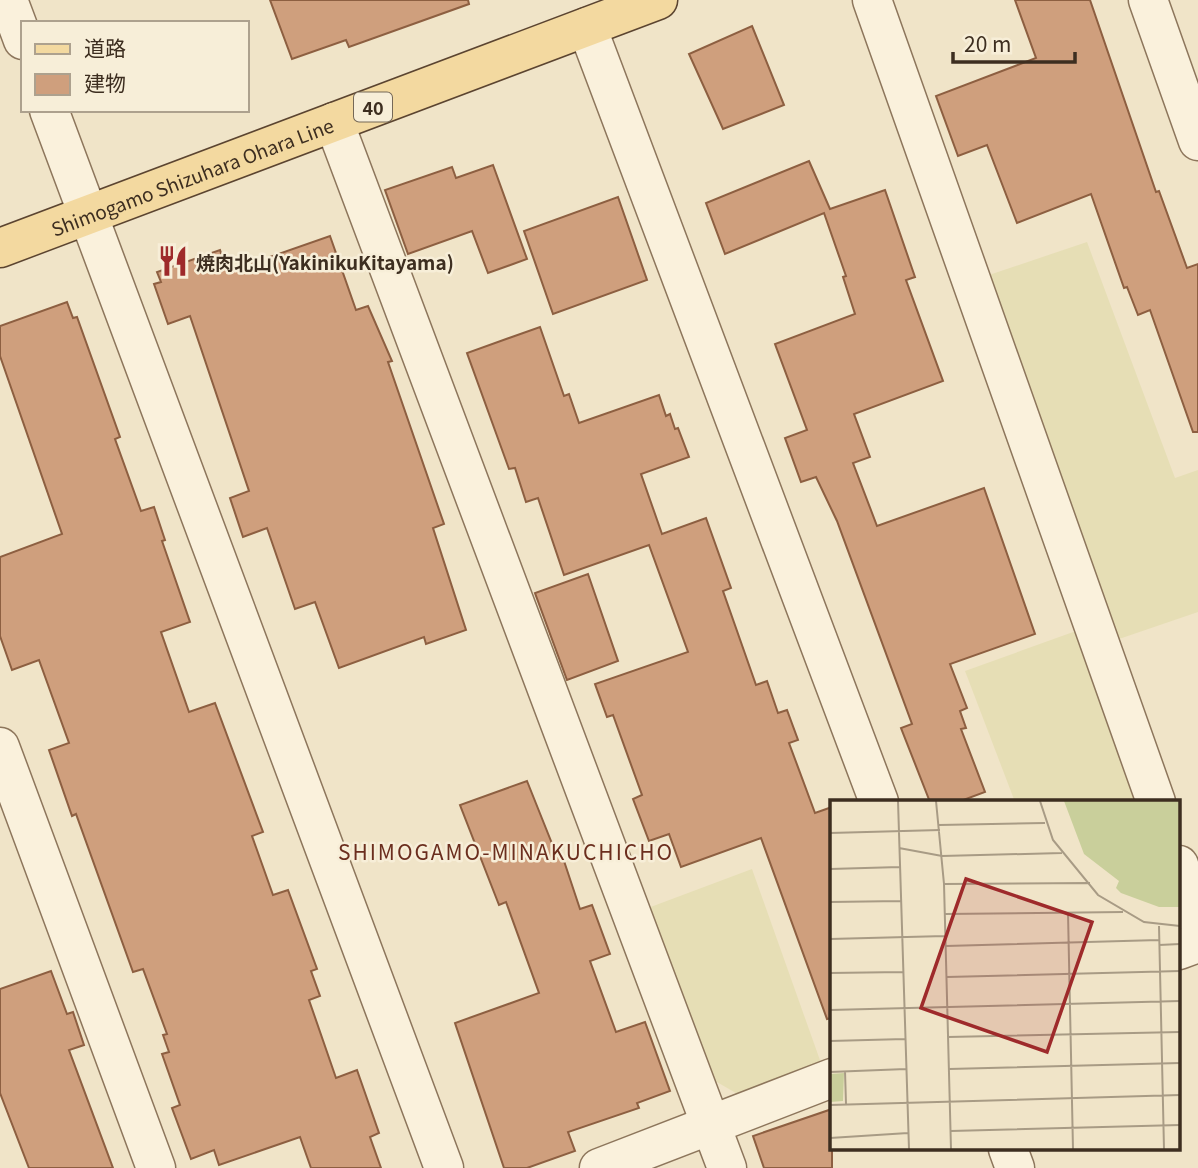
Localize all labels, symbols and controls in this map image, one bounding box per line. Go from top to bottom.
legend [21,21,248,112]
scale bar [953,21,1076,65]
text: 20 m [964,28,1011,58]
text: 道路 [84,32,126,62]
text: 建物 [84,67,126,97]
road number: 40 [354,92,392,122]
street label: Shimogamo Shizuhara Ohara Line [47,110,337,241]
restaurant icon: 焼肉北山(YakinikuKitayama) [156,244,190,278]
place label: 焼肉北山(YakinikuKitayama) [196,248,454,275]
inset map [830,800,1180,1150]
district label: SHIMOGAMO-MINAKUCHICHO [338,836,674,866]

